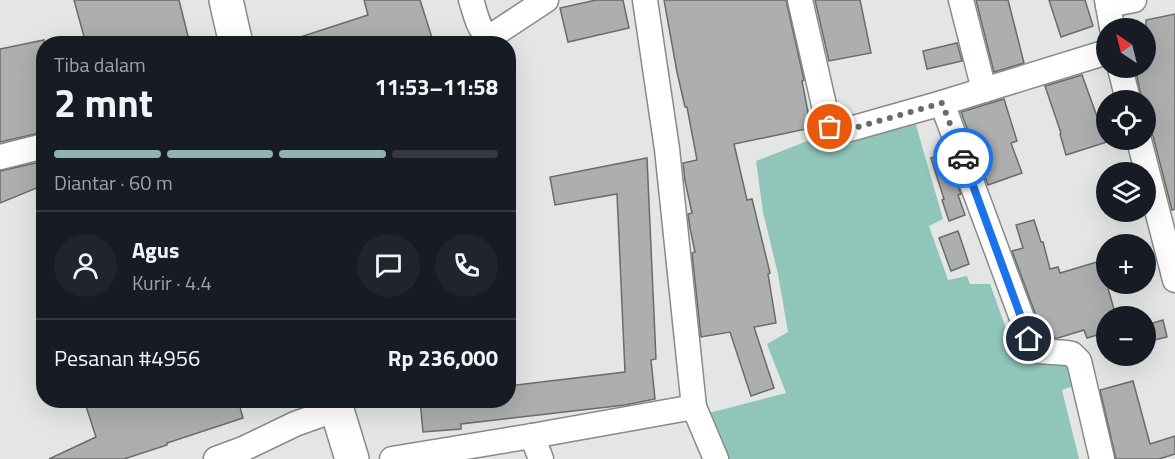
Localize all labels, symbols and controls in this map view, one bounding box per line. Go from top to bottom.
north arrow [1096,18,1156,78]
map controls [1096,18,1156,366]
text: Tiba dalam [54,49,146,80]
text: 11:53–11:58 [375,70,498,104]
text: 2 mnt [54,73,153,132]
button: locate [1096,90,1156,150]
pin [804,101,855,152]
icon: bag [813,110,846,143]
courier [933,128,993,188]
icon: car [947,142,980,175]
button: layers [1096,162,1156,222]
text: Diantar · 60 m [54,167,173,198]
text: Agus [132,233,179,267]
button: person [54,234,117,297]
button: chat [357,234,420,297]
button: phone [435,234,498,297]
button: + [1096,234,1156,294]
text: Kurir · 4.4 [132,267,212,298]
button: − [1096,306,1156,366]
pin [1003,313,1054,364]
icon: home [1012,322,1045,355]
text: Pesanan #4956 [54,341,200,375]
text: Rp 236,000 [388,341,498,375]

